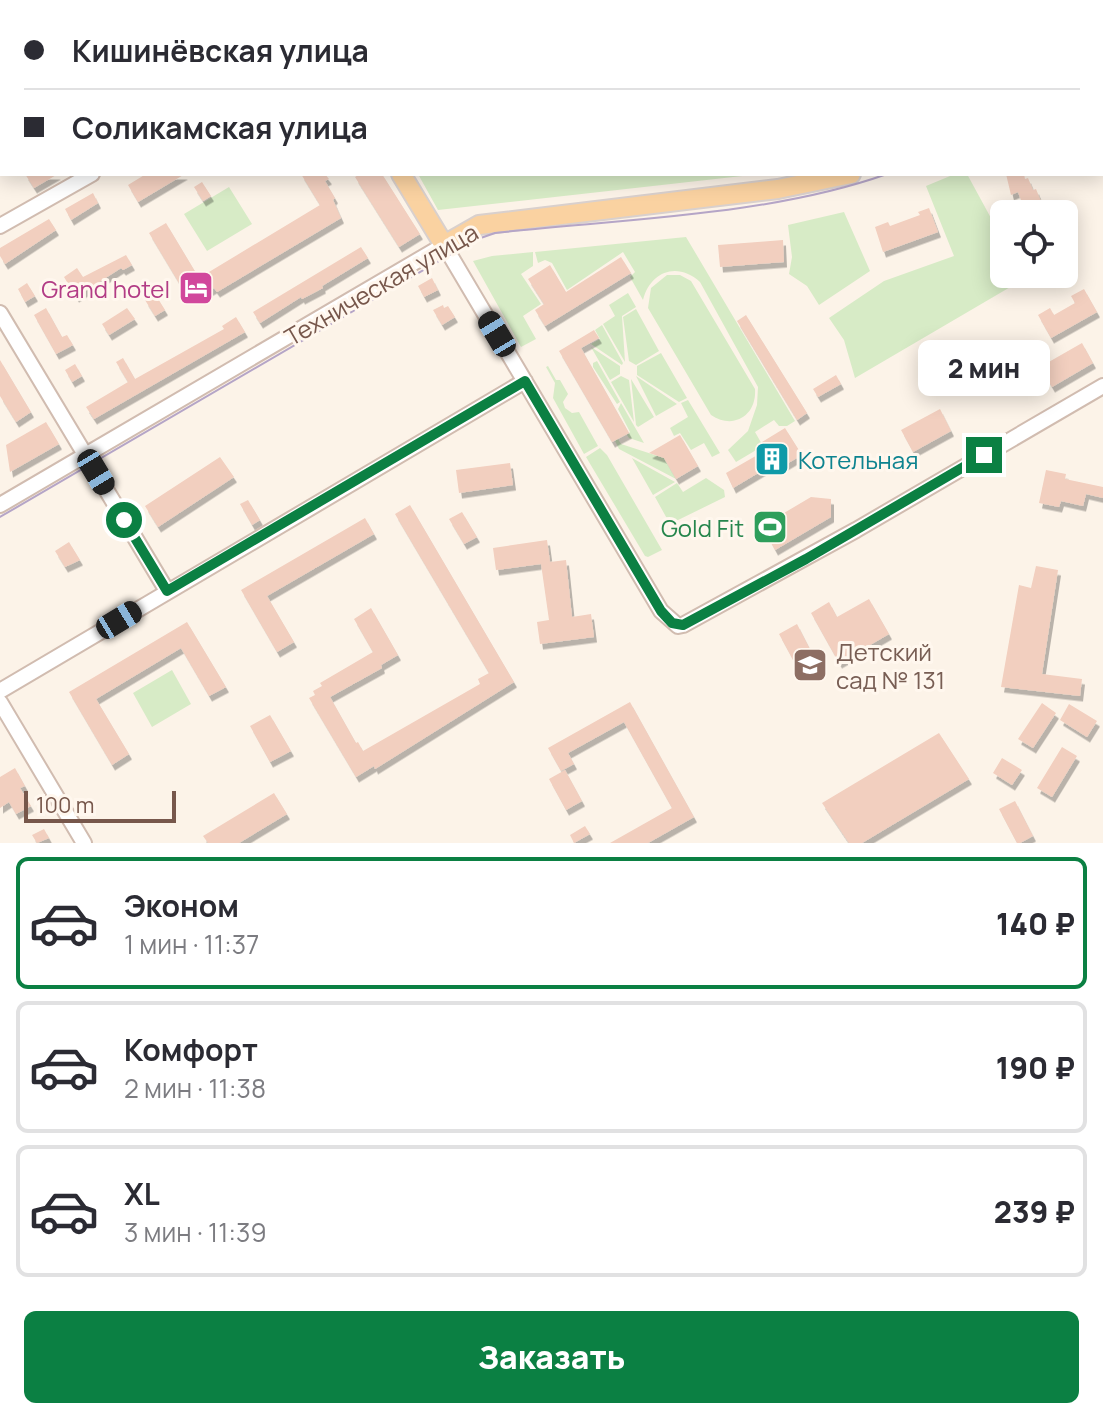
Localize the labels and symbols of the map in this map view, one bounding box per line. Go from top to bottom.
street label: Техническая улица [278,215,484,353]
hotel icon: Grand hotel [177,269,215,307]
place label: Grand hotel [41,272,170,305]
car [474,307,520,361]
callout: 2 мин [918,339,1050,395]
route end [966,437,1002,473]
building icon: Котельная [753,440,791,478]
place label: Котельная [798,443,918,476]
car [73,445,119,499]
route start [106,502,142,538]
sports icon: Gold Fit [751,508,789,546]
place label: Gold Fit [661,511,744,544]
car [92,597,146,643]
place label: Детский сад № 131 [836,635,945,696]
school or university icon: Детский сад № 131 [791,646,829,684]
scale bar [24,787,176,823]

